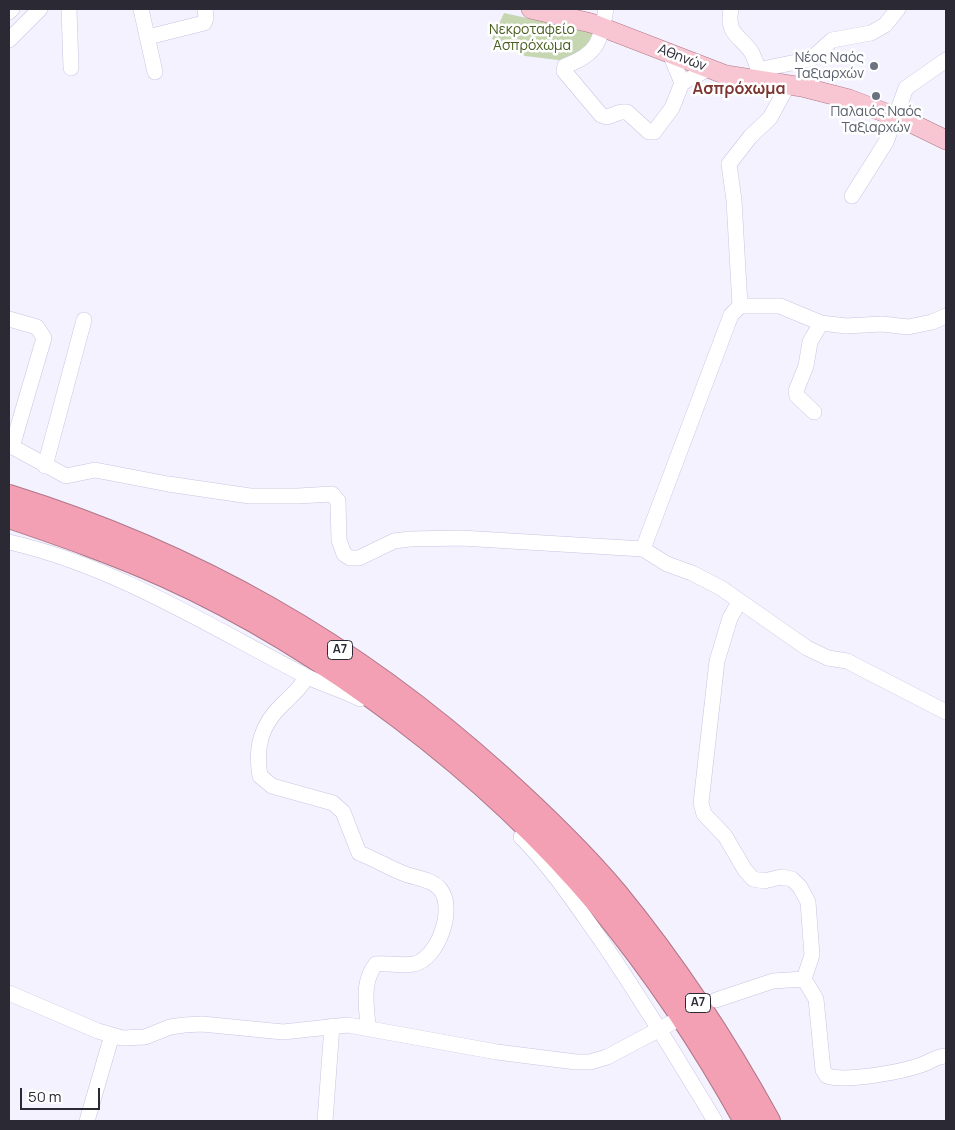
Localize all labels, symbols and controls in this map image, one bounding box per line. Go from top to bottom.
park label: Νεκροταφείο Ασπρόχωμα [489,22,575,54]
street label: Αθηνών [655,41,709,75]
place label: Νέος Ναός Ταξιαρχών [795,50,864,82]
marker: Νέος Ναός Ταξιαρχών [868,60,880,72]
district label: Ασπρόχωμα [692,80,786,100]
marker: Παλαιός Ναός Ταξιαρχών [870,90,882,102]
place label: Παλαιός Ναός Ταξιαρχών [830,104,922,136]
road number: Α7 [328,640,352,660]
road number: Α7 [686,994,710,1012]
scale bar [22,1078,102,1110]
text: 50 m [28,1086,62,1107]

